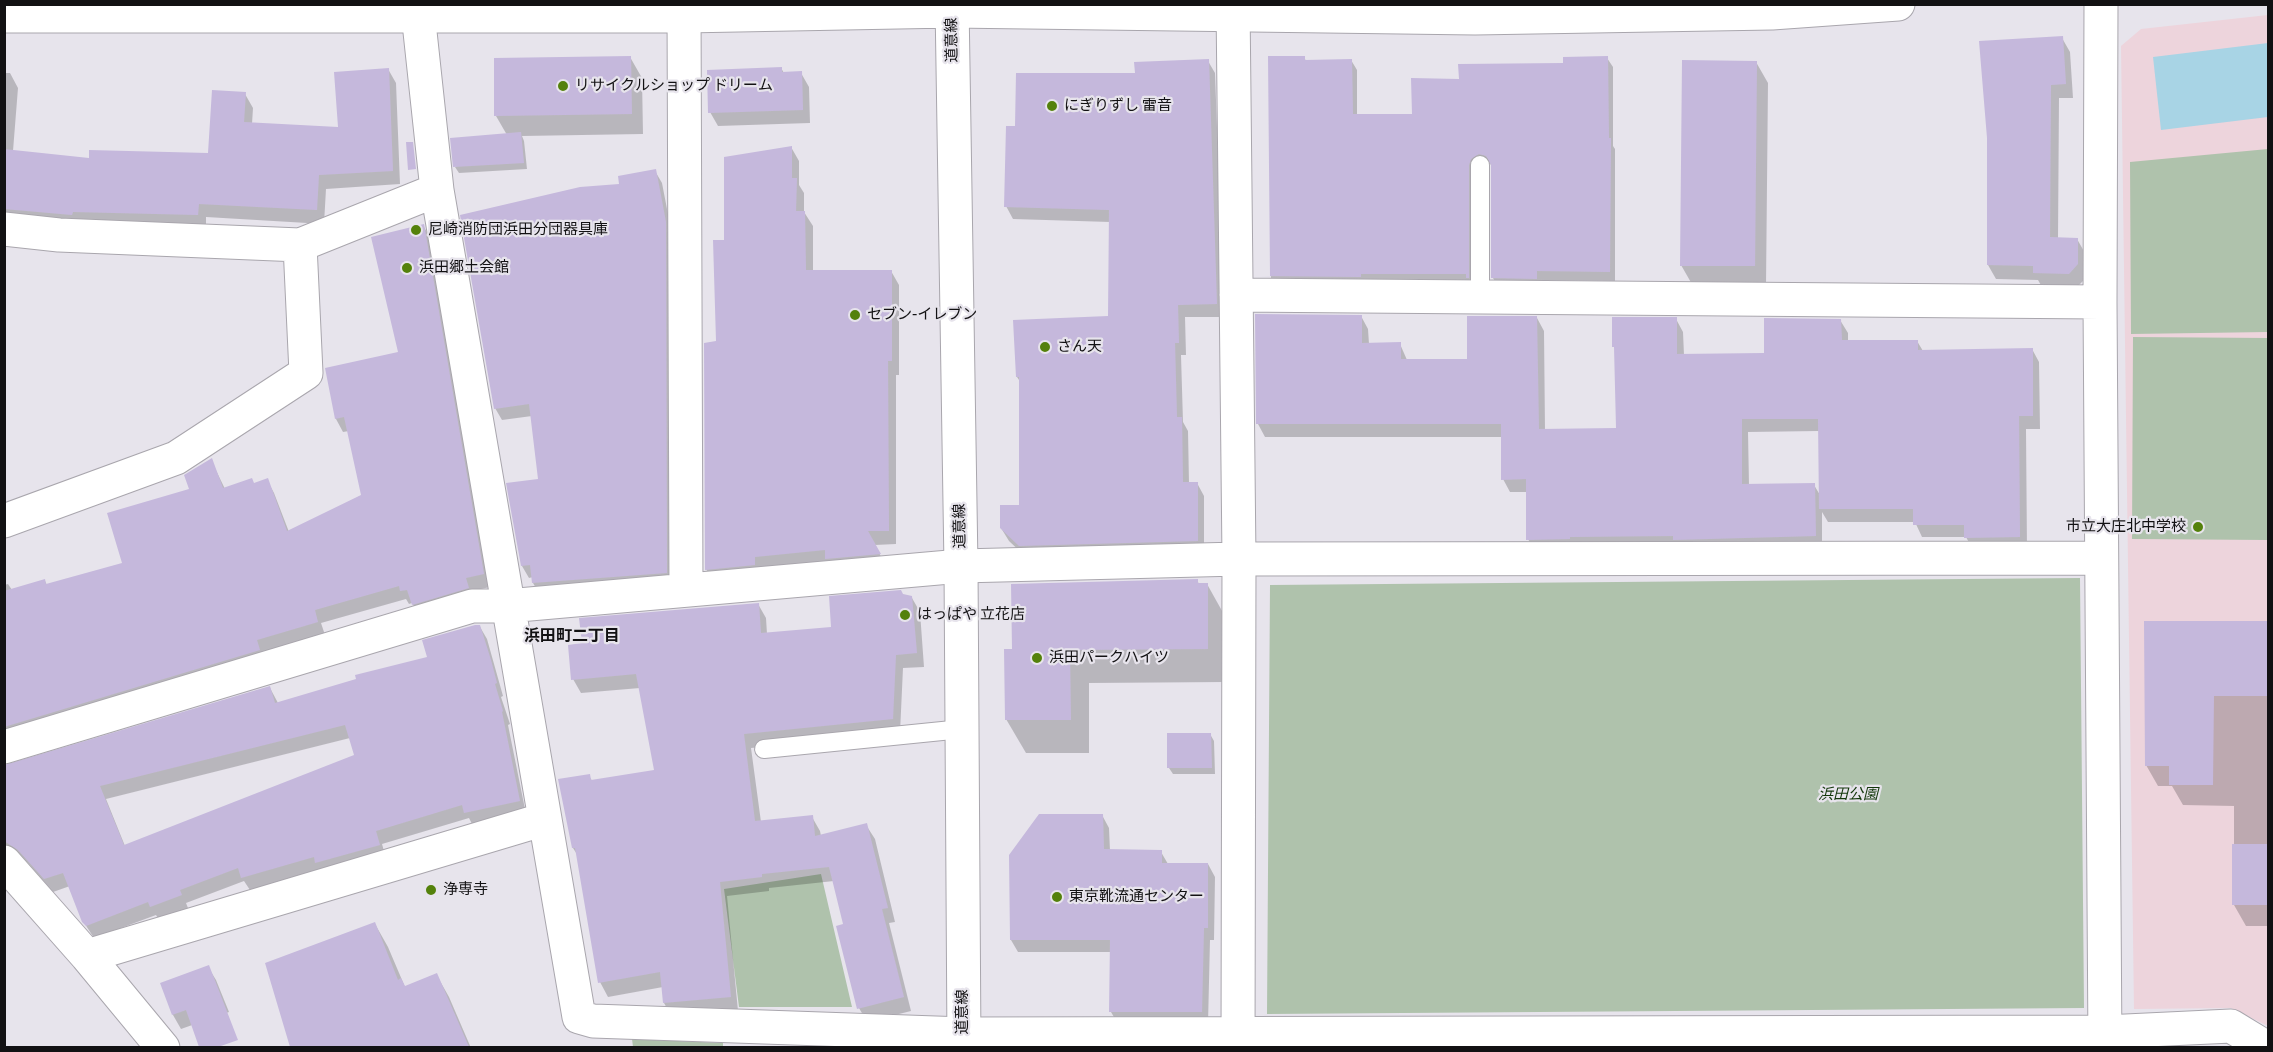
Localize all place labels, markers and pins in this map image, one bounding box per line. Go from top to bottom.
place label: リサイクルショップ ドリーム [575,77,773,95]
marker: リサイクルショップ ドリーム [556,79,570,93]
place label: にぎりずし 雷音 [1064,97,1172,115]
marker: にぎりずし 雷音 [1045,99,1059,113]
place label: 尼崎消防団浜田分団器具庫 [428,221,608,239]
marker: 尼崎消防団浜田分団器具庫 [409,223,423,237]
place label: 浜田郷土会館 [419,259,509,277]
marker: 浜田郷土会館 [400,261,414,275]
place label: セブン-イレブン [867,306,977,324]
marker: セブン-イレブン [848,308,862,322]
place label: さん天 [1057,338,1102,356]
marker: さん天 [1038,340,1052,354]
place label: 市立大庄北中学校 [2066,518,2186,536]
marker: 市立大庄北中学校 [2191,520,2205,534]
place label: はっぱや 立花店 [917,606,1025,624]
marker: はっぱや 立花店 [898,608,912,622]
place label: 浜田パークハイツ [1049,649,1169,667]
marker: 浜田パークハイツ [1030,651,1044,665]
place label: 浄専寺 [443,881,488,899]
marker: 浄専寺 [424,883,438,897]
place label: 東京靴流通センター [1069,888,1204,906]
marker: 東京靴流通センター [1050,890,1064,904]

